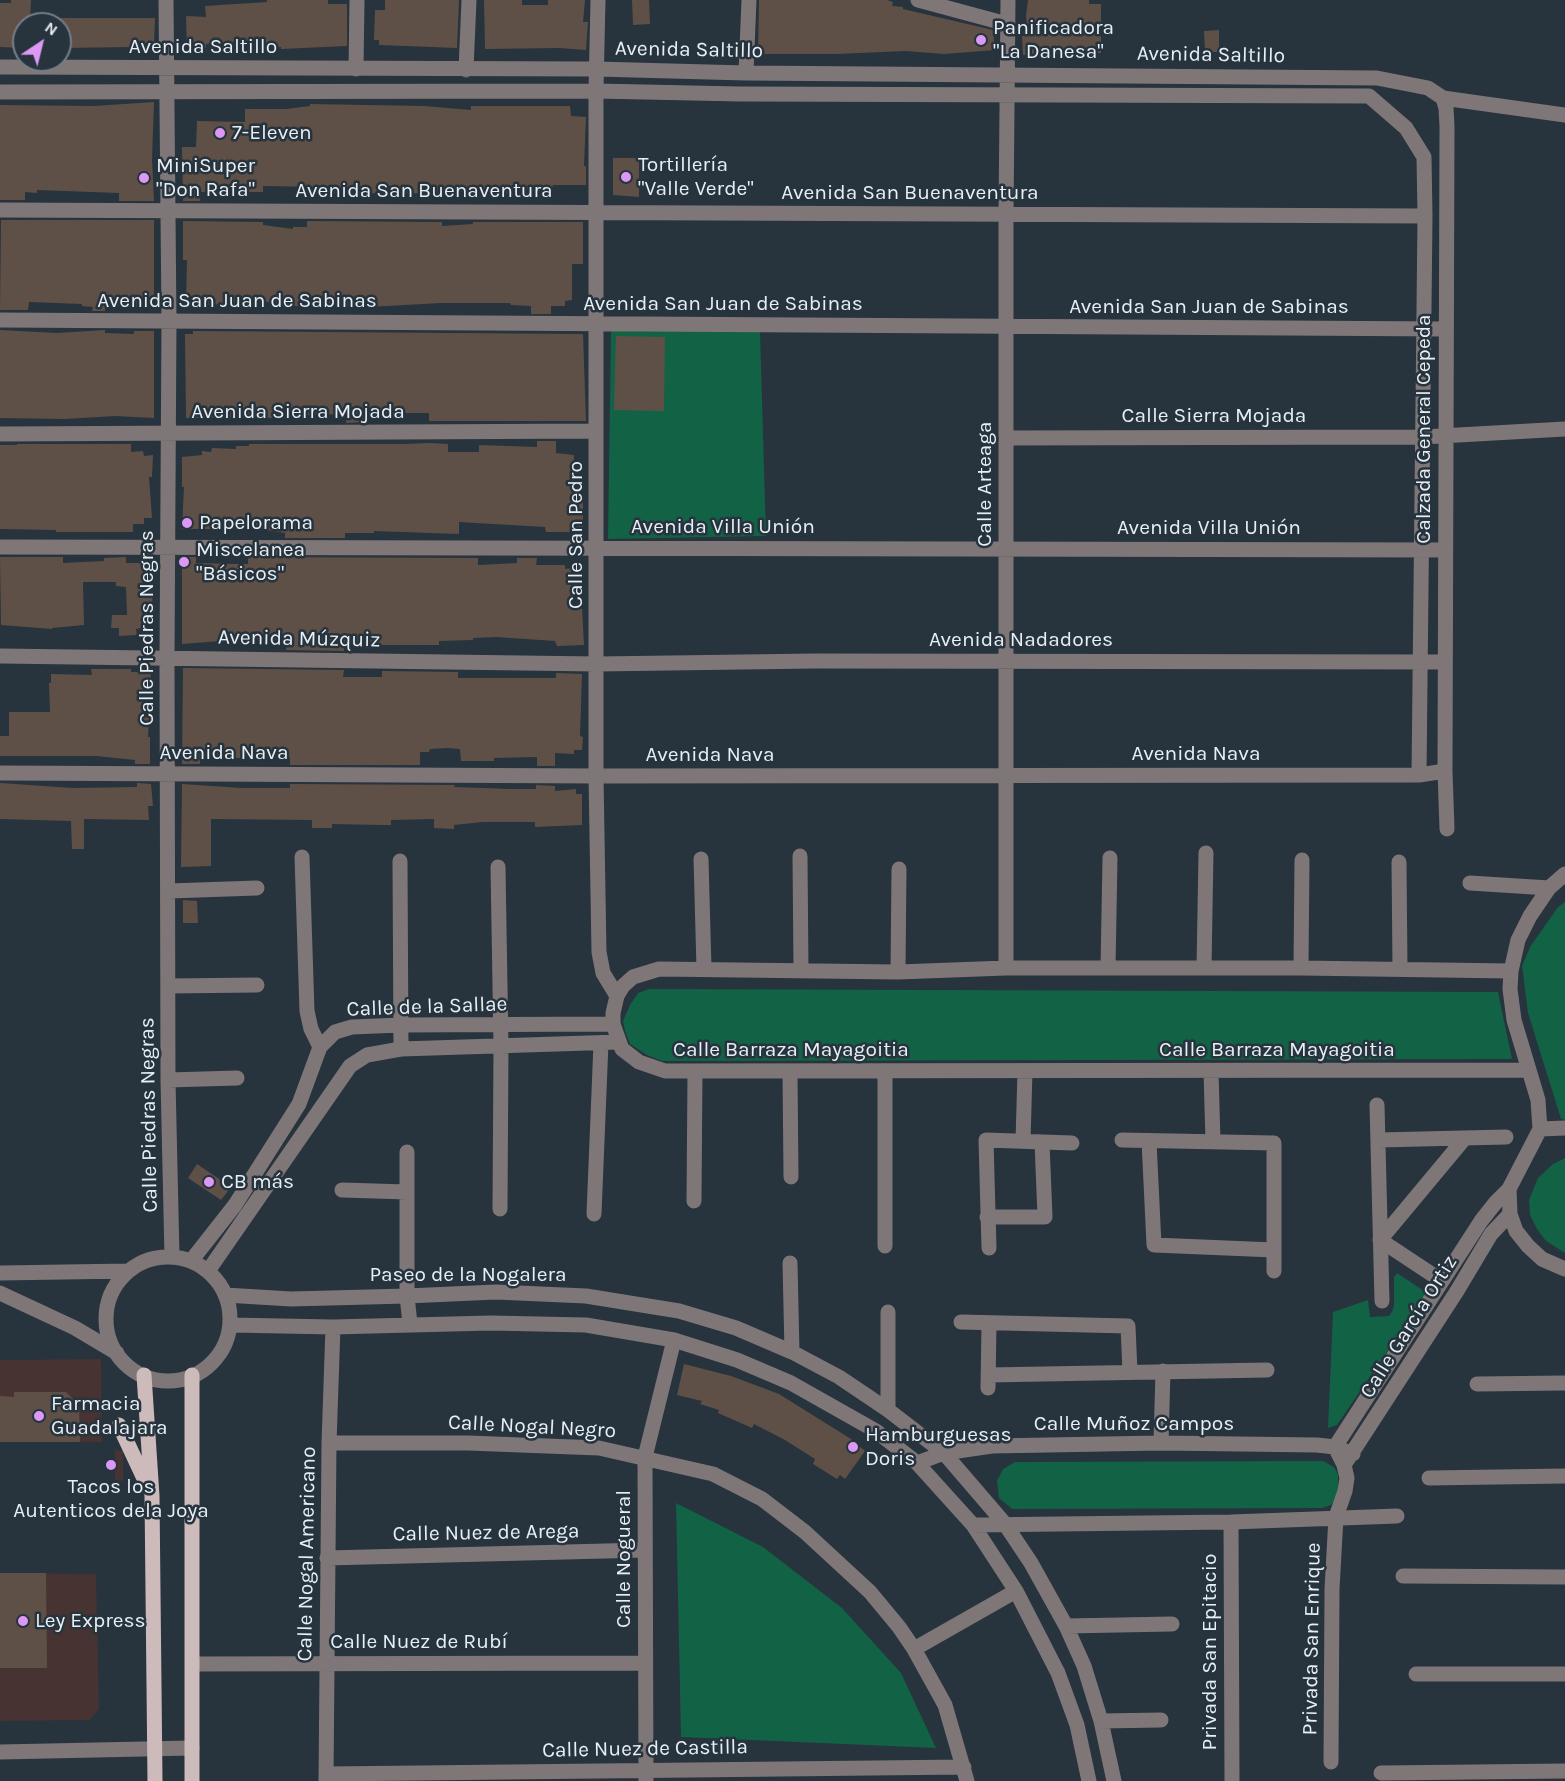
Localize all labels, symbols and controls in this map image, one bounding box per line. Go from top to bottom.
north arrow [12,12,72,72]
place label: Panificadora "La Danesa" [993,15,1114,65]
text: N [41,17,62,40]
marker: Panificadora "La Danesa" [974,33,988,47]
street label: Avenida Saltillo [129,34,277,60]
street label: Avenida Saltillo [615,36,763,64]
street label: Avenida Saltillo [1137,41,1285,69]
place label: 7-Eleven [232,120,312,146]
marker: 7-Eleven [213,126,227,140]
place label: Tortillería "Valle Verde" [638,152,754,202]
place label: MiniSuper "Don Rafa" [156,153,255,203]
marker: Tortillería "Valle Verde" [619,170,633,184]
marker: MiniSuper "Don Rafa" [137,171,151,185]
street label: Avenida San Buenaventura [295,178,553,204]
street label: Avenida San Buenaventura [781,180,1039,206]
street label: Avenida San Juan de Sabinas [97,288,377,314]
street label: Avenida San Juan de Sabinas [583,291,863,317]
street label: Avenida San Juan de Sabinas [1069,294,1349,320]
street label: Calzada General Cepeda [1411,314,1437,544]
street label: Avenida Sierra Mojada [191,399,405,425]
street label: Calle Sierra Mojada [1122,403,1306,429]
street label: Calle Arteaga [972,421,998,547]
street label: Calle San Pedro [563,461,589,609]
place label: Papelorama [199,510,313,536]
street label: Avenida Villa Unión [631,514,815,540]
street label: Avenida Villa Unión [1117,515,1301,541]
marker: Papelorama [180,516,194,530]
street label: Calle Piedras Negras [134,530,160,726]
place label: Miscelanea "Básicos" [196,537,305,587]
marker: Miscelanea "Básicos" [177,555,191,569]
street label: Avenida Múzquiz [218,625,380,653]
street label: Avenida Nadadores [929,627,1113,653]
street label: Avenida Nava [160,740,288,766]
street label: Avenida Nava [1132,741,1260,767]
street label: Avenida Nava [646,742,774,768]
street label: Calle de la Sallae [346,992,508,1022]
street label: Calle Piedras Negras [135,1017,163,1213]
street label: Calle Barraza Mayagoitia [673,1037,909,1063]
street label: Calle Barraza Mayagoitia [1159,1037,1395,1063]
place label: CB más [221,1169,294,1195]
marker: CB más [202,1175,216,1189]
street label: Calle García Ortiz [1355,1251,1463,1403]
street label: Paseo de la Nogalera [369,1262,567,1288]
place label: Farmacia Guadalajara [51,1391,168,1441]
marker: Farmacia Guadalajara [32,1409,46,1423]
street label: Calle Nogal Negro [447,1410,617,1444]
street label: Calle Muñoz Campos [1034,1411,1234,1437]
place label: Hamburguesas Doris [865,1422,1012,1472]
marker: Hamburguesas Doris [846,1440,860,1454]
street label: Calle Nogal Americano [293,1446,321,1662]
marker: Tacos los Autenticos dela Joya [104,1458,118,1472]
place label: Tacos los Autenticos dela Joya [13,1474,209,1524]
street label: Calle Nogueral [611,1490,637,1628]
street label: Calle Nuez de Arega [392,1519,580,1547]
street label: Privada San Enrique [1298,1542,1326,1736]
street label: Privada San Epitacio [1197,1554,1223,1750]
place label: Ley Express [35,1608,146,1634]
marker: Ley Express [16,1614,30,1628]
street label: Calle Nuez de Rubí [330,1629,508,1655]
street label: Calle Nuez de Castilla [542,1735,748,1763]

